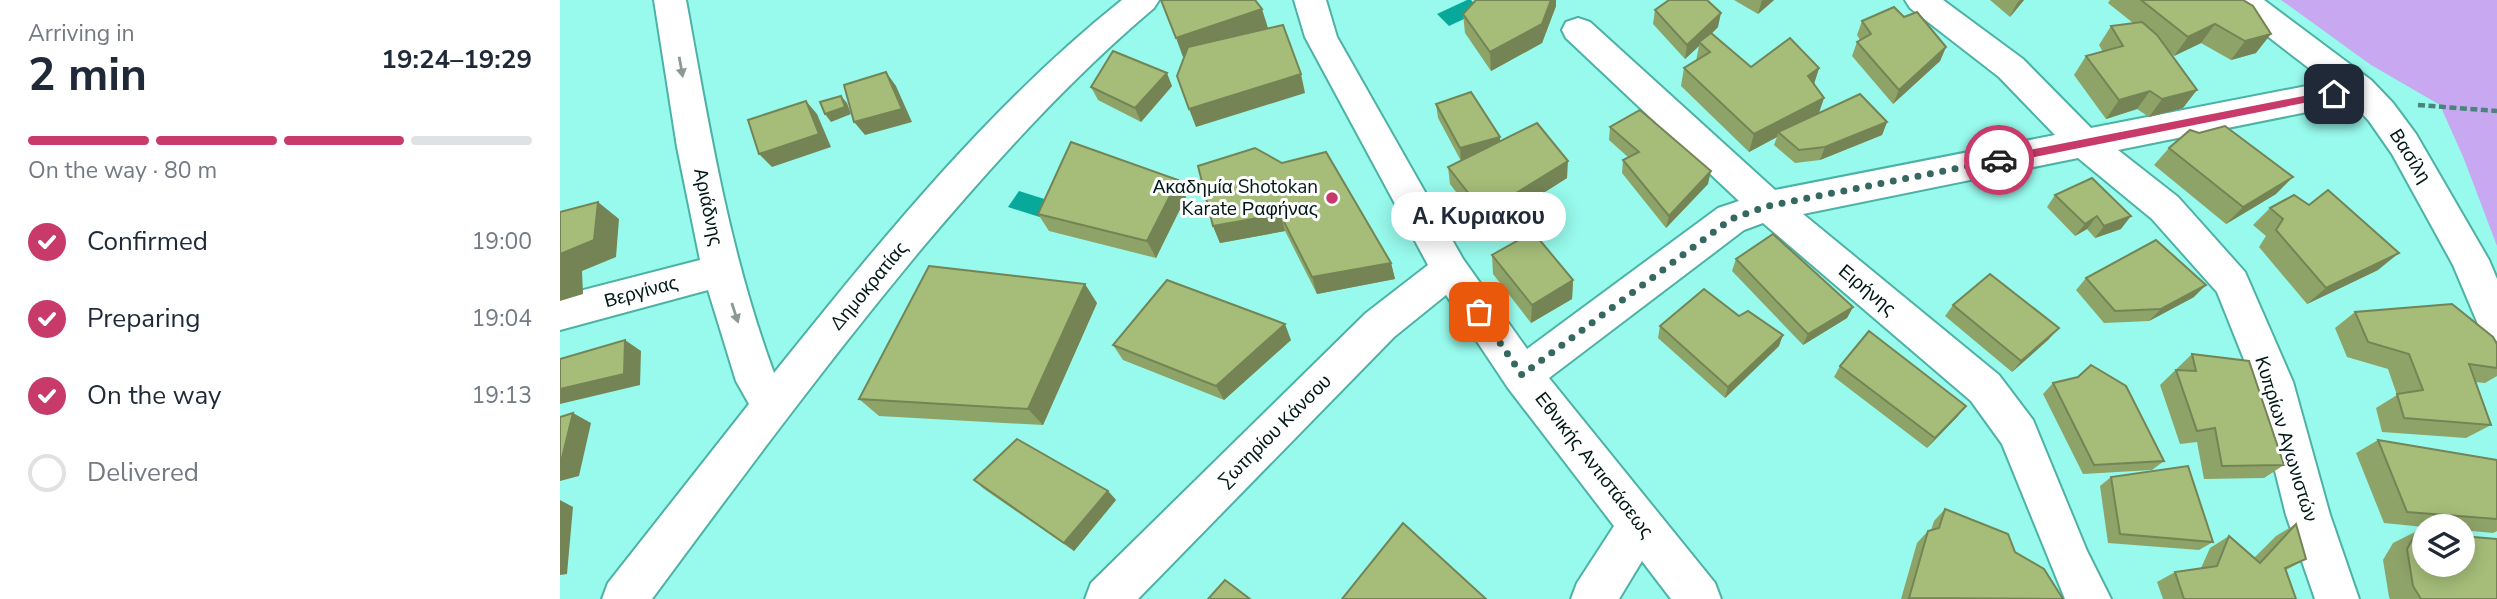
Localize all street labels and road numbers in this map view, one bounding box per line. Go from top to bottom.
street label: Βασίλη [2383,124,2437,188]
street label: Αριάδνης [687,166,729,248]
street label: Δημοκρατίας [824,236,914,336]
street label: Ειρήνης [1833,258,1901,322]
street label: Βεργίνας [601,270,681,314]
street label: Κυπρίων Αγωνιστών [2248,353,2324,525]
street label: Σωτηρίου Κάνσου [1213,369,1337,493]
street label: Εθνικής Αντιστάσεως [1529,387,1659,543]

